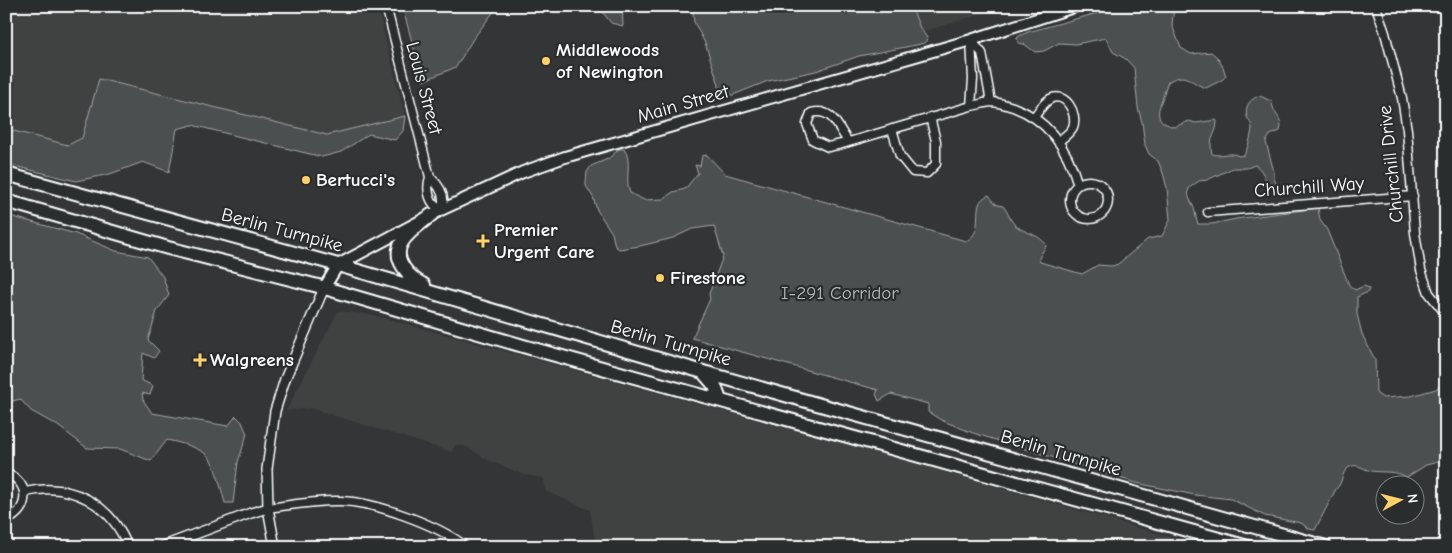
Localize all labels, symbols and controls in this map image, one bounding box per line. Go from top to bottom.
street label: Louis Street [401,39,447,137]
place label: Middlewoods of Newington [556,39,663,83]
marker: Middlewoods of Newington [540,55,552,67]
street label: Main Street [635,80,732,128]
street label: Churchill Drive [1374,104,1408,224]
place label: Bertucci's [316,169,395,191]
street label: Churchill Way [1253,172,1365,202]
marker: Bertucci's [300,174,312,186]
street label: Berlin Turnpike [219,203,345,257]
place label: Premier Urgent Care [494,219,594,263]
marker: Premier Urgent Care [476,234,490,248]
place label: Firestone [670,267,745,289]
marker: Firestone [654,272,666,284]
park label: I-291 Corridor [781,282,899,304]
street label: Berlin Turnpike [608,315,734,371]
place label: Walgreens [210,349,294,371]
marker: Walgreens [194,354,206,366]
street label: Berlin Turnpike [998,425,1124,481]
north arrow [1374,476,1424,526]
text: N [1403,493,1421,504]

